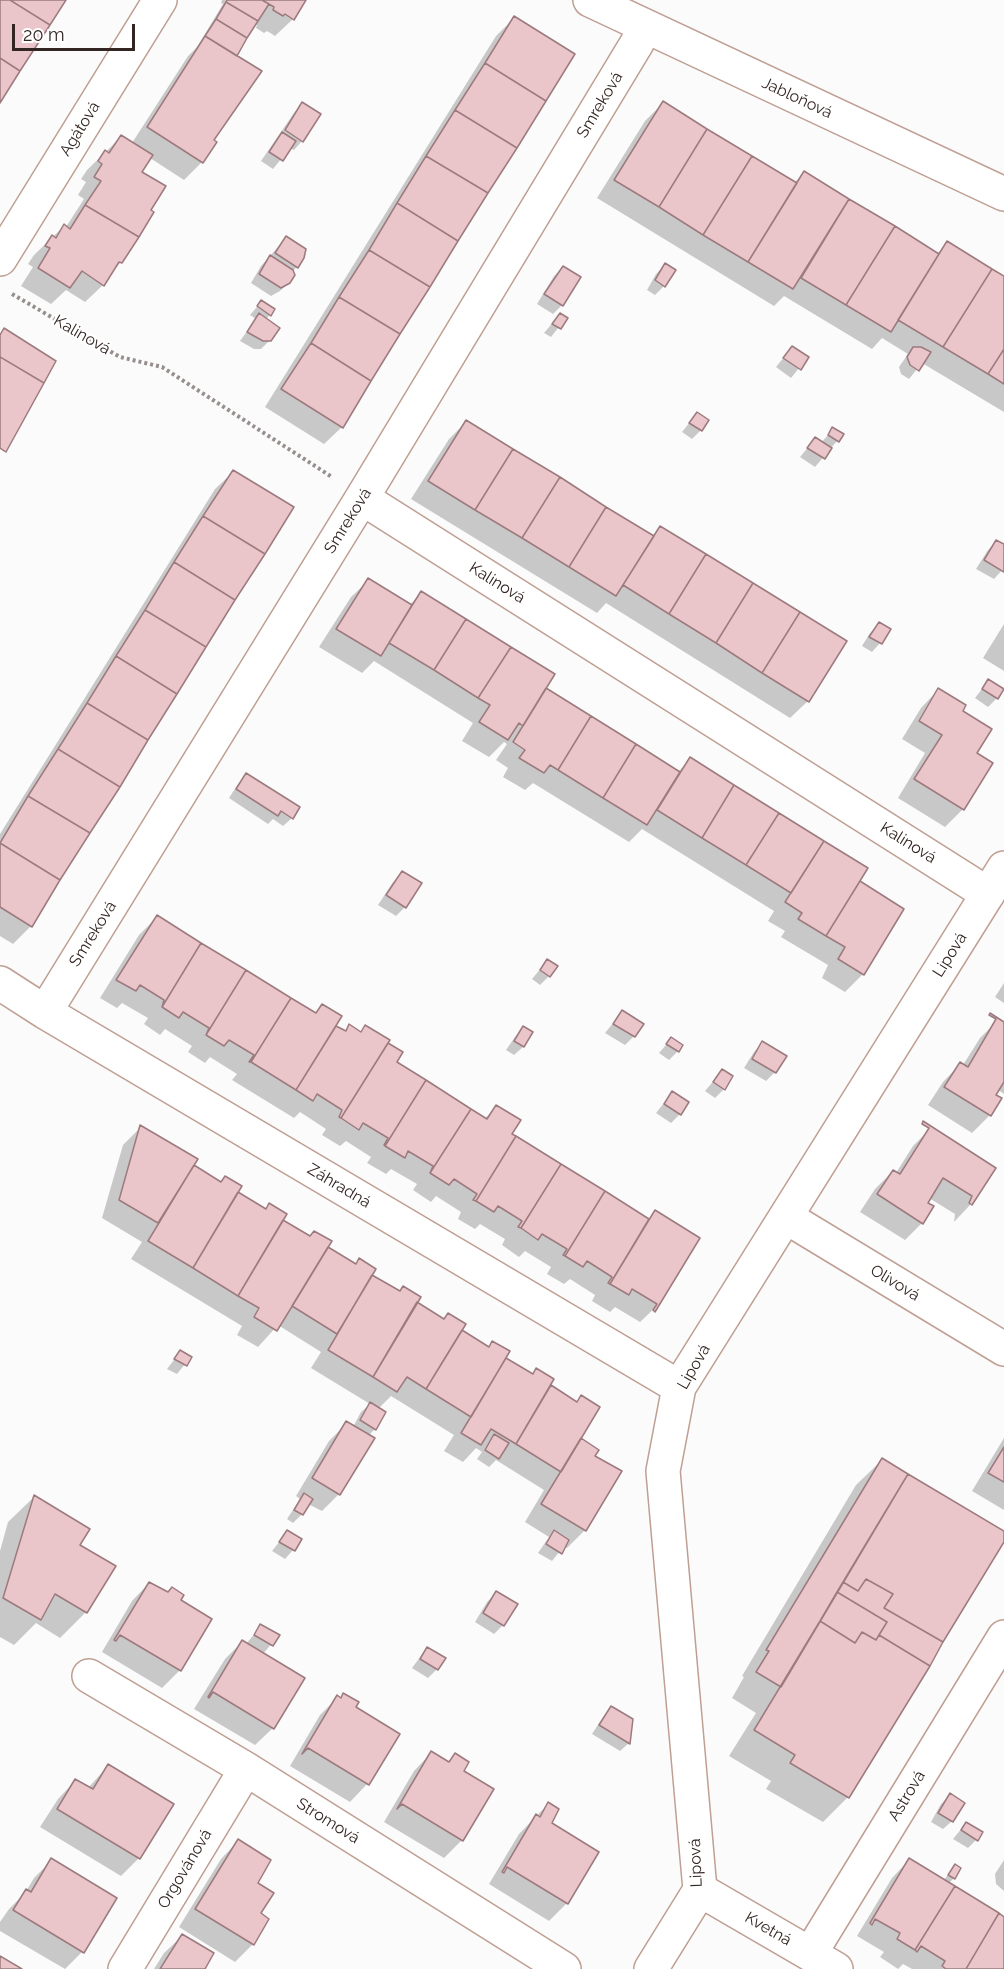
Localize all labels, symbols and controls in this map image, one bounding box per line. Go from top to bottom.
scale bar [15,12,138,50]
text: 20 m [23,24,65,45]
street label: Smreková [573,69,627,141]
street label: Jabloňová [759,73,835,123]
street label: Agátová [56,98,104,160]
street label: Kalinová [50,311,114,359]
street label: Smreková [320,485,376,557]
street label: Kalinová [465,558,529,608]
street label: Kalinová [876,818,940,868]
street label: Smreková [65,898,121,970]
street label: Lipová [929,929,971,981]
street label: Záhradná [304,1160,374,1212]
street label: Olivová [867,1261,923,1305]
street label: Lipová [673,1341,715,1393]
street label: Astrová [885,1767,929,1825]
street label: Stromová [293,1794,363,1848]
street label: Orgovánová [154,1826,216,1912]
street label: Lipová [686,1838,706,1888]
street label: Kvetná [741,1908,795,1950]

